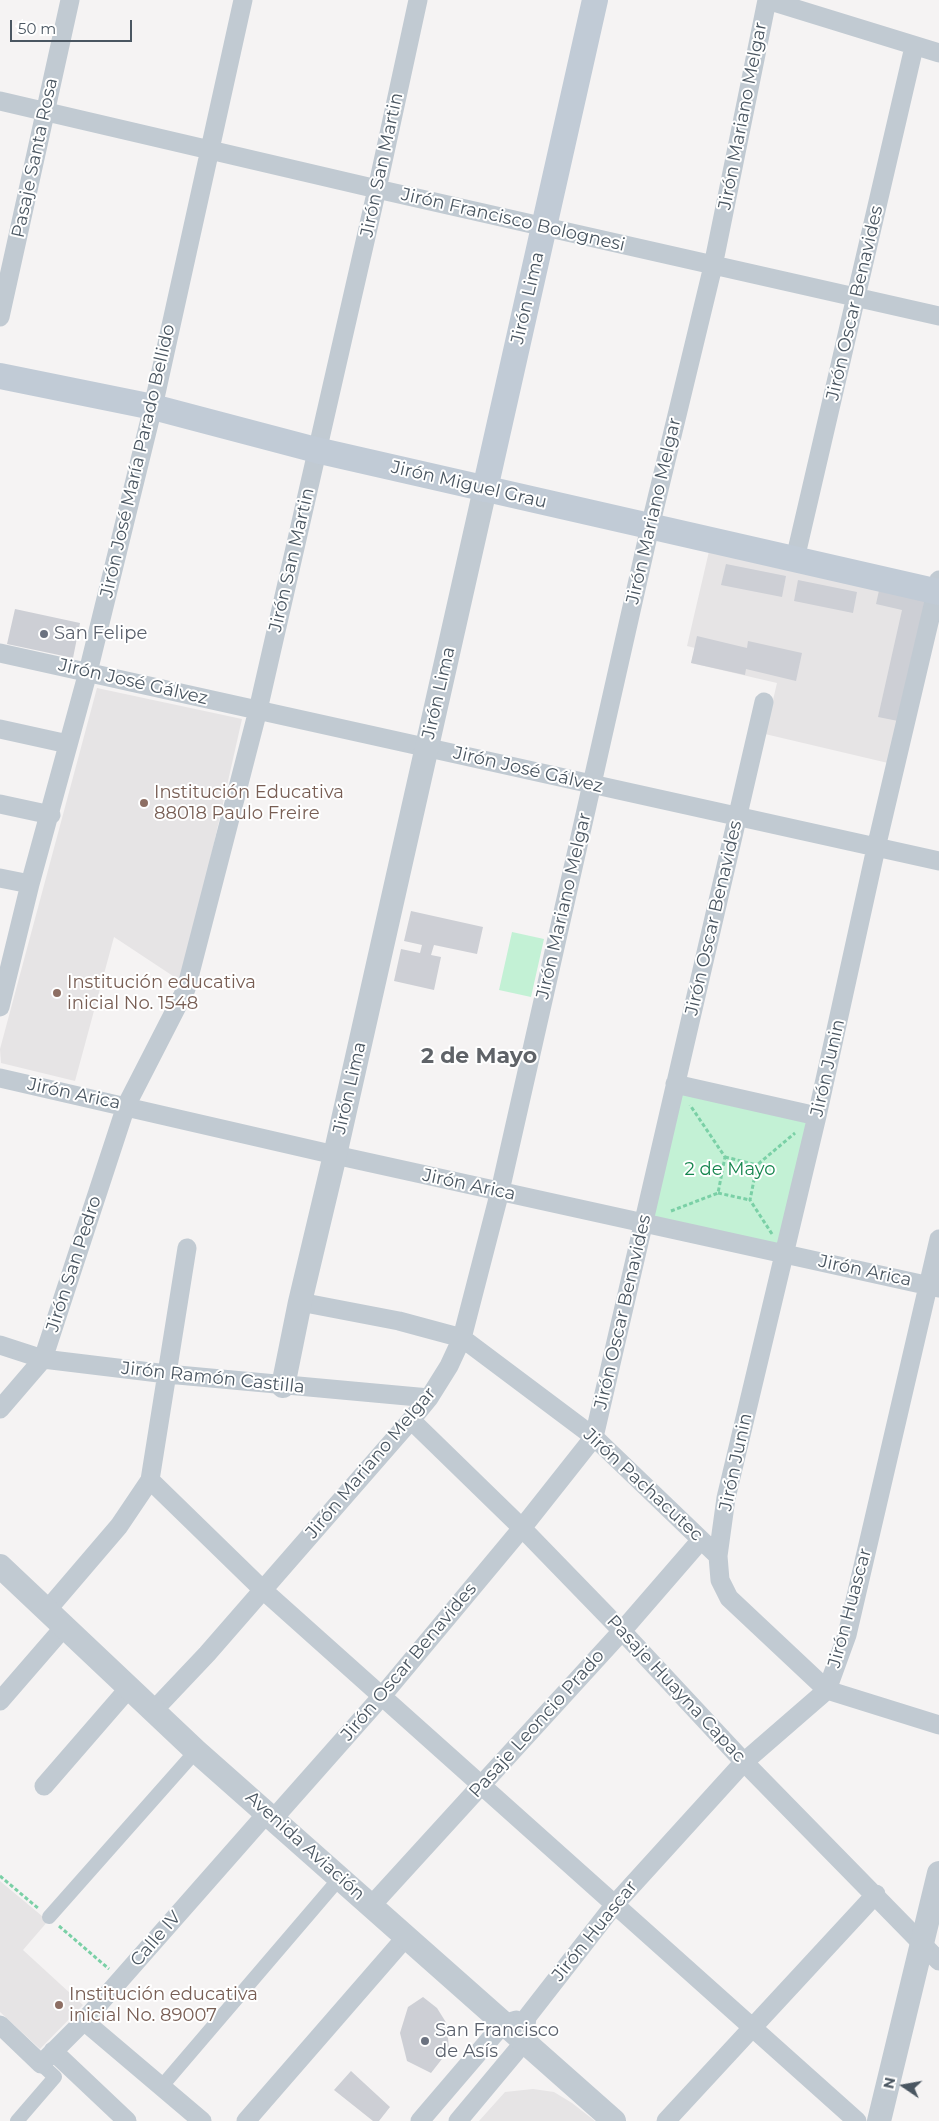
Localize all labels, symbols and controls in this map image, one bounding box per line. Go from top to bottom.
scale bar [12,10,135,42]
text: 50 m [18,19,56,38]
street label: Jirón Mariano Melgar [714,20,772,212]
street label: Pasaje Santa Rosa [7,76,63,240]
street label: Jirón San Martin [356,91,408,239]
street label: Jirón Francisco Bolognesi [399,184,627,256]
street label: Jirón Oscar Benavides [822,204,888,402]
street label: Jirón Lima [507,250,549,346]
street label: Jirón José María Parado Bellido [96,322,180,600]
street label: Jirón Mariano Melgar [622,416,686,606]
street label: Jirón Miguel Grau [389,457,549,513]
street label: Jirón San Martin [265,486,319,634]
place label: San Felipe [54,623,147,645]
marker: San Felipe [38,628,50,640]
street label: Jirón Lima [418,645,460,741]
street label: Jirón José Gálvez [56,654,210,710]
street label: Jirón José Gálvez [451,742,605,798]
place label: Institución Educativa 88018 Paulo Freire [154,782,344,824]
marker: Institución Educativa 88018 Paulo Freire [138,797,150,809]
street label: Jirón Mariano Melgar [532,811,596,1001]
street label: Jirón Oscar Benavides [681,819,747,1017]
place label: Institución educativa inicial No. 1548 [67,972,256,1014]
marker: Institución educativa inicial No. 1548 [51,987,63,999]
street label: Jirón Junin [806,1017,850,1119]
street label: Jirón Lima [329,1040,371,1136]
district label: 2 de Mayo [421,1044,537,1070]
street label: Jirón Arica [25,1074,123,1114]
park label: 2 de Mayo [685,1159,775,1181]
street label: Jirón Arica [420,1165,518,1205]
street label: Jirón San Pedro [42,1193,106,1335]
street label: Jirón Oscar Benavides [590,1213,656,1411]
street label: Jirón Arica [816,1251,914,1291]
street label: Jirón Ramón Castilla [120,1358,306,1398]
street label: Jirón Mariano Melgar [301,1383,441,1543]
street label: Jirón Junin [715,1411,757,1513]
street label: Jirón Pachacutec [579,1424,707,1546]
street label: Jirón Huascar [824,1546,876,1670]
street label: Jirón Oscar Benavides [337,1579,481,1745]
street label: Pasaje Huayna Capac [602,1611,750,1767]
street label: Pasaje Leoncio Prado [465,1645,609,1803]
street label: Avenida Aviación [241,1787,369,1905]
street label: Jirón Huascar [548,1876,642,1986]
street label: Calle IV [126,1907,186,1971]
place label: Institución educativa inicial No. 89007 [69,1984,258,2026]
marker: Institución educativa inicial No. 89007 [53,1999,65,2011]
place label: San Francisco de Asís [435,2020,559,2062]
marker: San Francisco de Asís [419,2035,431,2047]
north arrow [879,2061,929,2111]
text: N [879,2075,899,2090]

